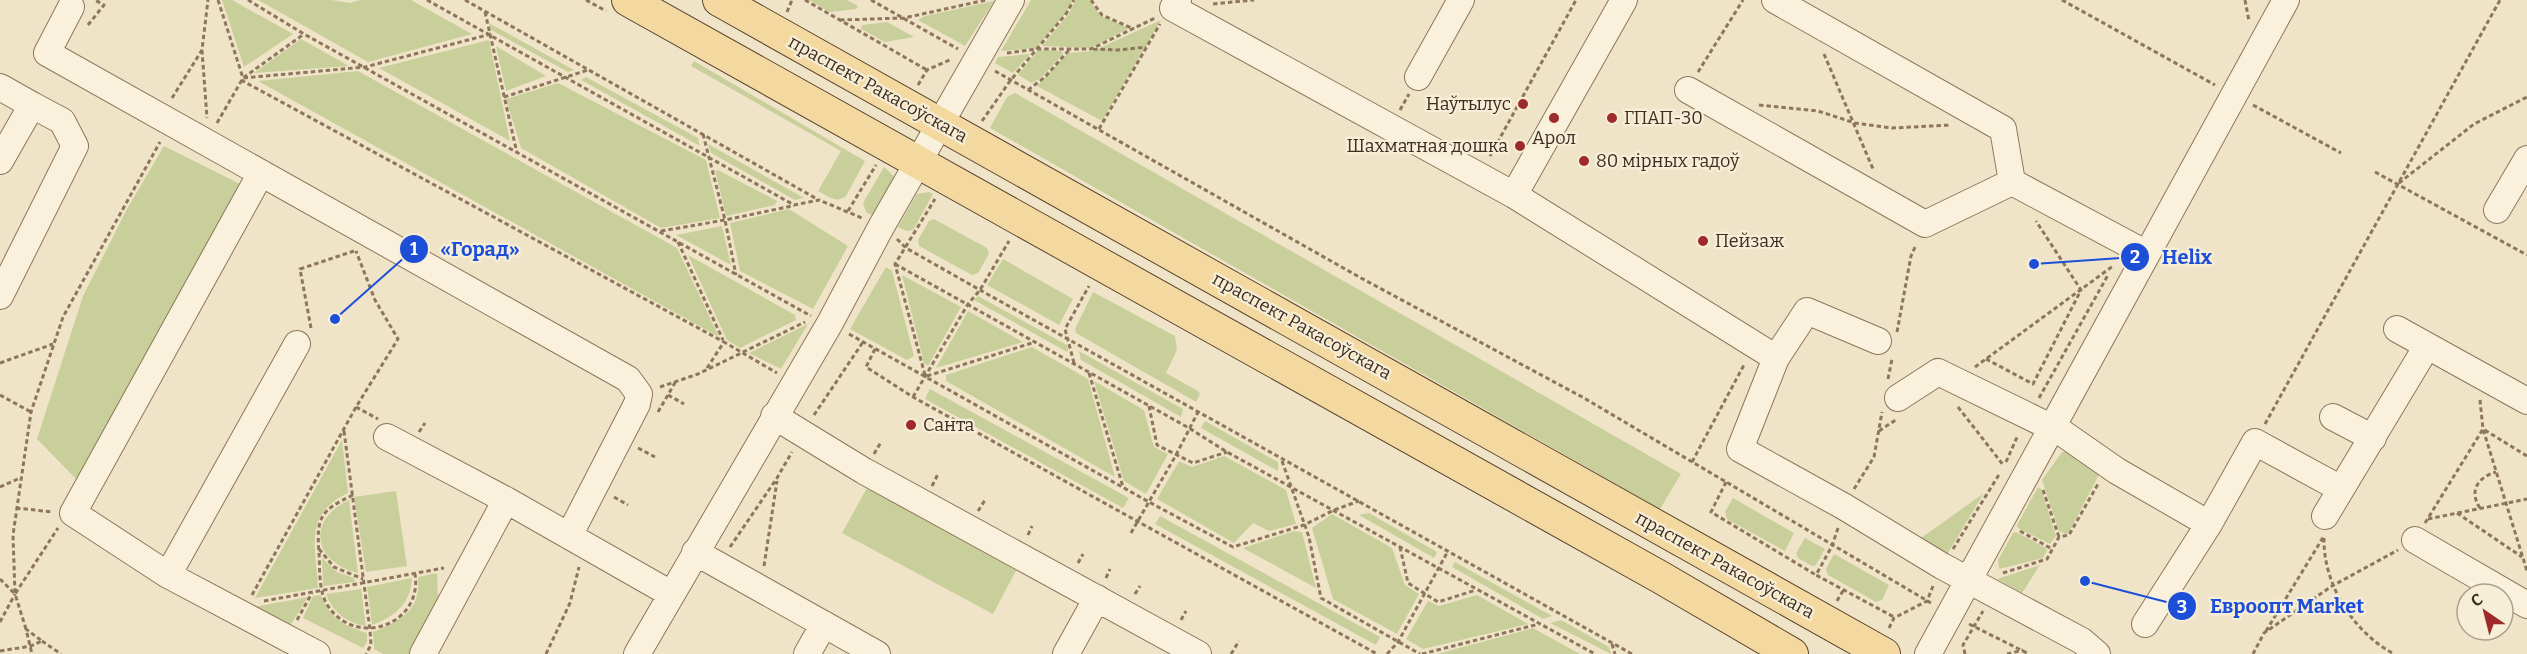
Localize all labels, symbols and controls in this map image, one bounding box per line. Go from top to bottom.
street label: праспект Ракасоўскага [785,31,971,147]
place label: Наўтылус [1426,93,1511,115]
marker: Наўтылус [1516,97,1530,111]
place label: ГПАП-30 [1624,107,1703,129]
marker: Арол [1547,111,1561,125]
marker: ГПАП-30 [1605,111,1619,125]
place label: Арол [1532,127,1576,149]
place label: Шахматная дошка [1347,135,1508,157]
marker: Шахматная дошка [1513,139,1527,153]
place label: 80 мірных гадоў [1596,150,1740,172]
marker: 80 мірных гадоў [1577,154,1591,168]
callout: «Горад» [399,230,532,268]
place label: Пейзаж [1715,230,1784,252]
marker: Пейзаж [1696,234,1710,248]
text: «Горад» [440,237,520,261]
text: 1 [410,238,418,260]
callout: Helix [2120,238,2224,276]
text: Helix [2162,245,2213,269]
text: 2 [2130,246,2140,268]
street label: праспект Ракасоўскага [1209,268,1395,384]
place label: Санта [923,414,975,436]
marker: Санта [904,418,918,432]
street label: праспект Ракасоўскага [1632,507,1818,623]
north arrow [2455,582,2515,642]
callout: Евроопт Market [2167,587,2376,625]
text: С [2467,589,2486,611]
text: Евроопт Market [2210,594,2364,618]
text: 3 [2177,596,2187,618]

